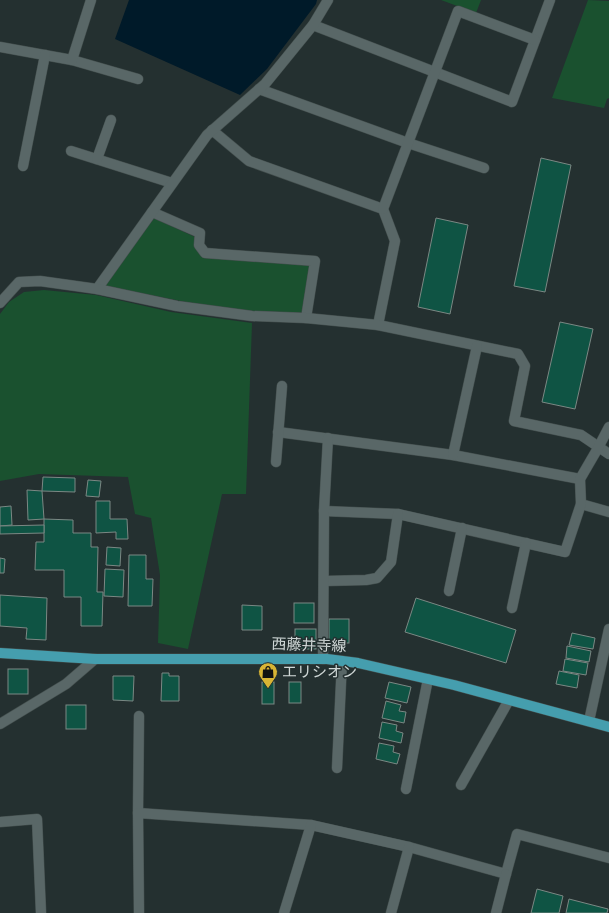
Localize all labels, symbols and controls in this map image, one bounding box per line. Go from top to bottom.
street label: 西藤井寺線 [271,634,347,655]
shop icon: エリシオン [257,661,279,689]
place label: エリシオン [282,662,357,681]

